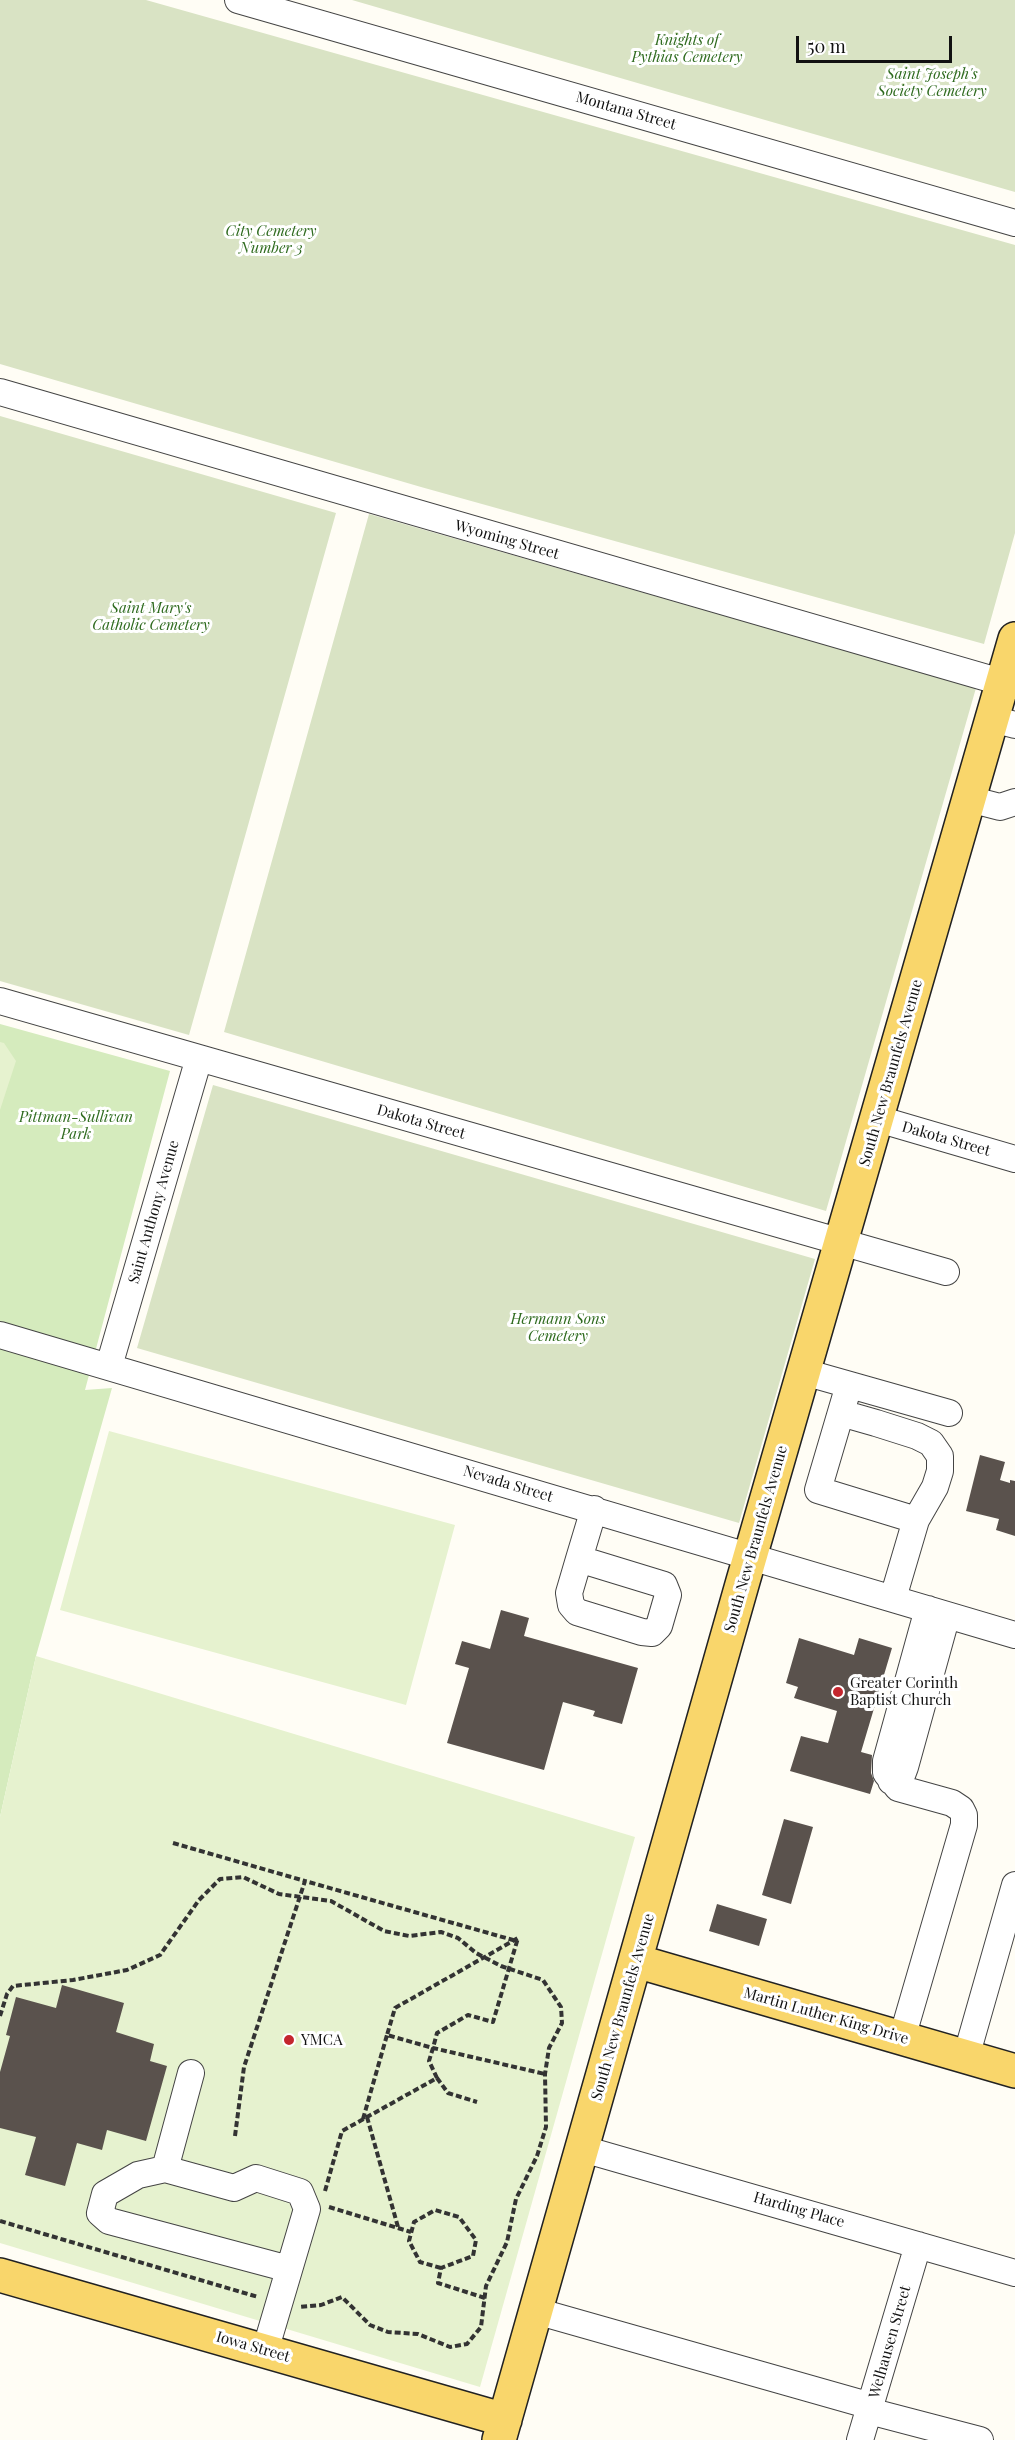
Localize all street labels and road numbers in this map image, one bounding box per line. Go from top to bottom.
street label: Montana Street [574,88,678,134]
street label: Wyoming Street [453,517,561,563]
street label: South New Braunfels Avenue [856,977,926,1169]
street label: Dakota Street [375,1101,467,1143]
street label: Dakota Street [900,1118,992,1160]
street label: Saint Anthony Avenue [125,1138,183,1286]
street label: South New Braunfels Avenue [721,1443,791,1635]
street label: Nevada Street [461,1462,555,1506]
street label: South New Braunfels Avenue [588,1911,658,2103]
street label: Martin Luther King Drive [742,1984,910,2048]
street label: Harding Place [751,2188,847,2232]
street label: Welhausen Street [865,2283,915,2401]
street label: Iowa Street [214,2328,292,2366]

